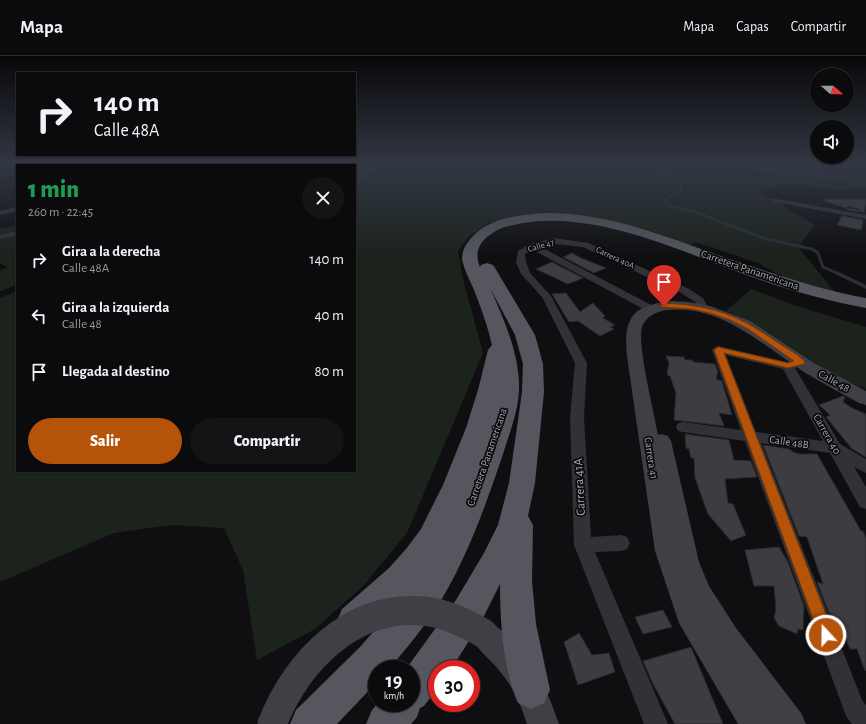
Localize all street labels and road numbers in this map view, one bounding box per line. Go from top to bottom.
street label: Calle 47 [527,238,555,254]
street label: Carrera 40A [594,245,636,271]
street label: Carretera Panamericana [700,248,800,292]
street label: Calle 48 [817,368,851,394]
street label: Carretera Panamericana [465,407,509,507]
street label: Carrera 40 [811,412,843,456]
street label: Calle 48B [769,434,809,450]
street label: Carrera 41 [642,436,660,480]
street label: Carrera 41A [572,457,588,516]

